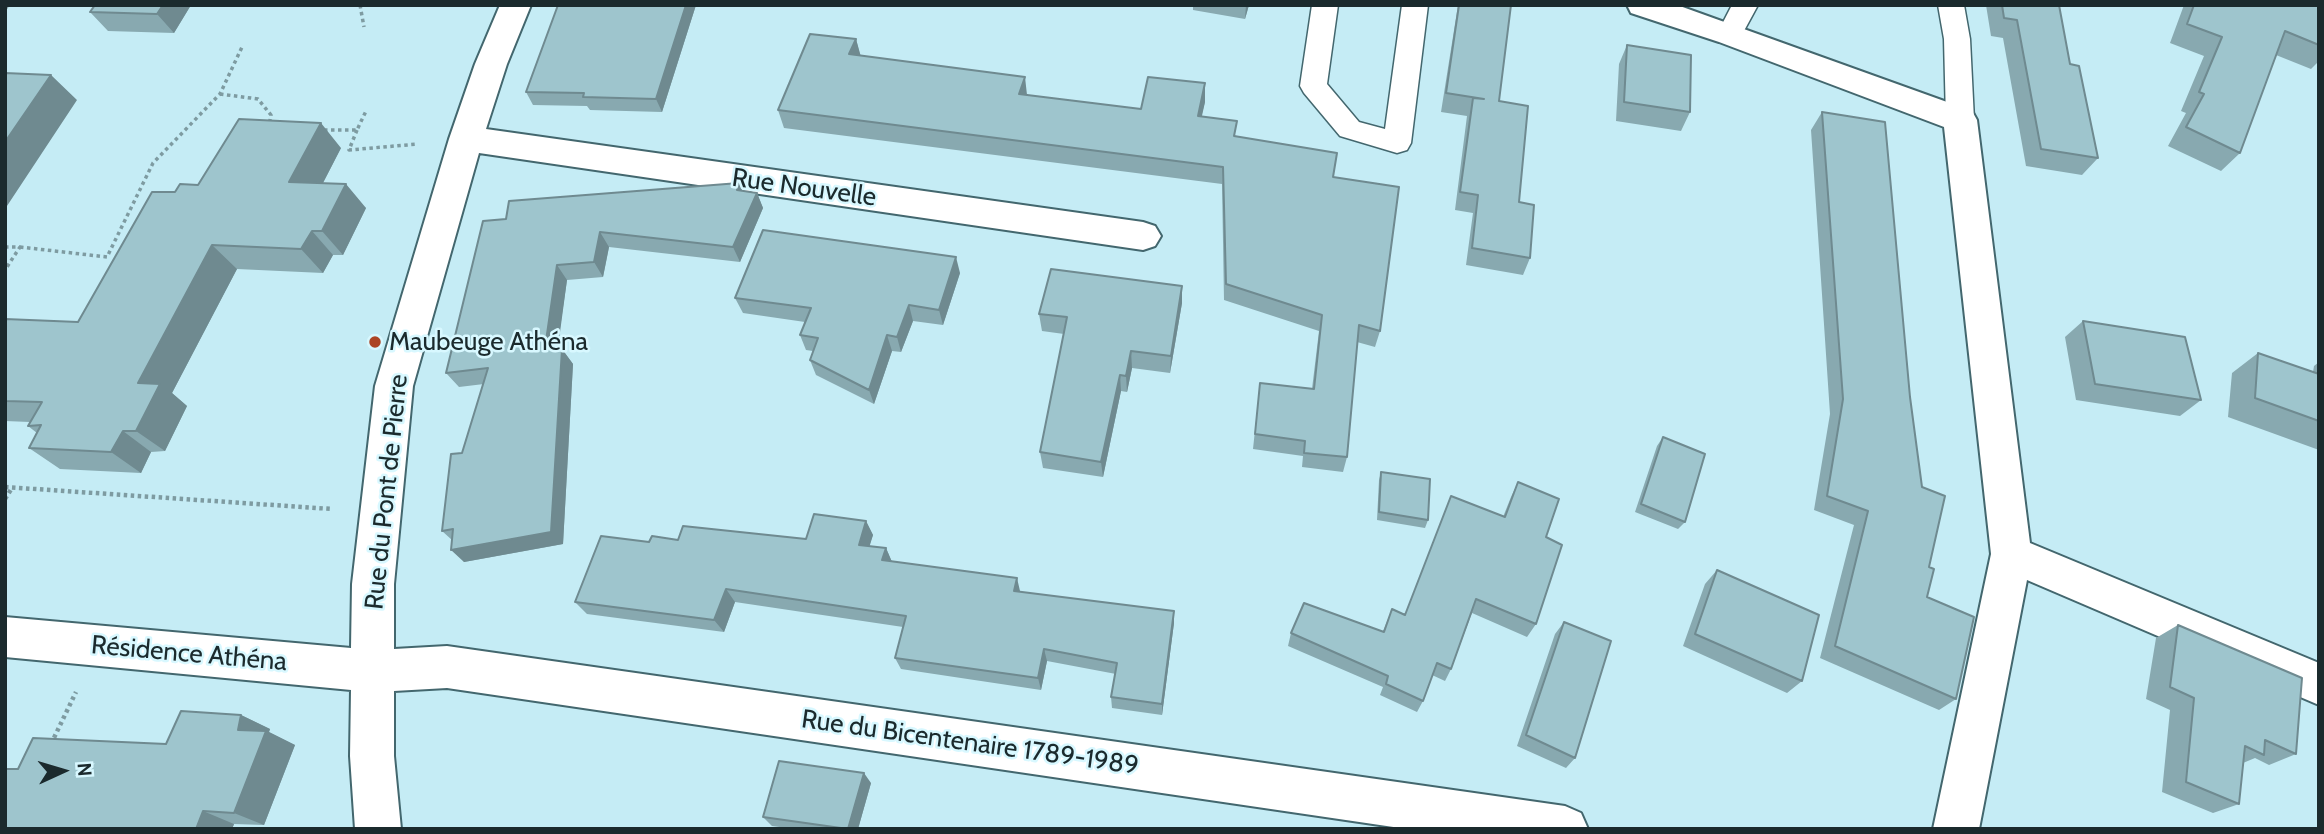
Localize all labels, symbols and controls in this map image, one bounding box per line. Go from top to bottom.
street label: Rue Nouvelle [730,162,878,214]
place label: Maubeuge Athéna [389,326,588,358]
marker: Maubeuge Athéna [367,334,383,350]
street label: Rue du Pont de Pierre [359,373,415,611]
street label: Résidence Athéna [90,630,288,678]
street label: Rue du Bicentenaire 1789-1989 [799,704,1141,782]
north arrow [28,736,98,806]
text: N [73,762,96,777]

